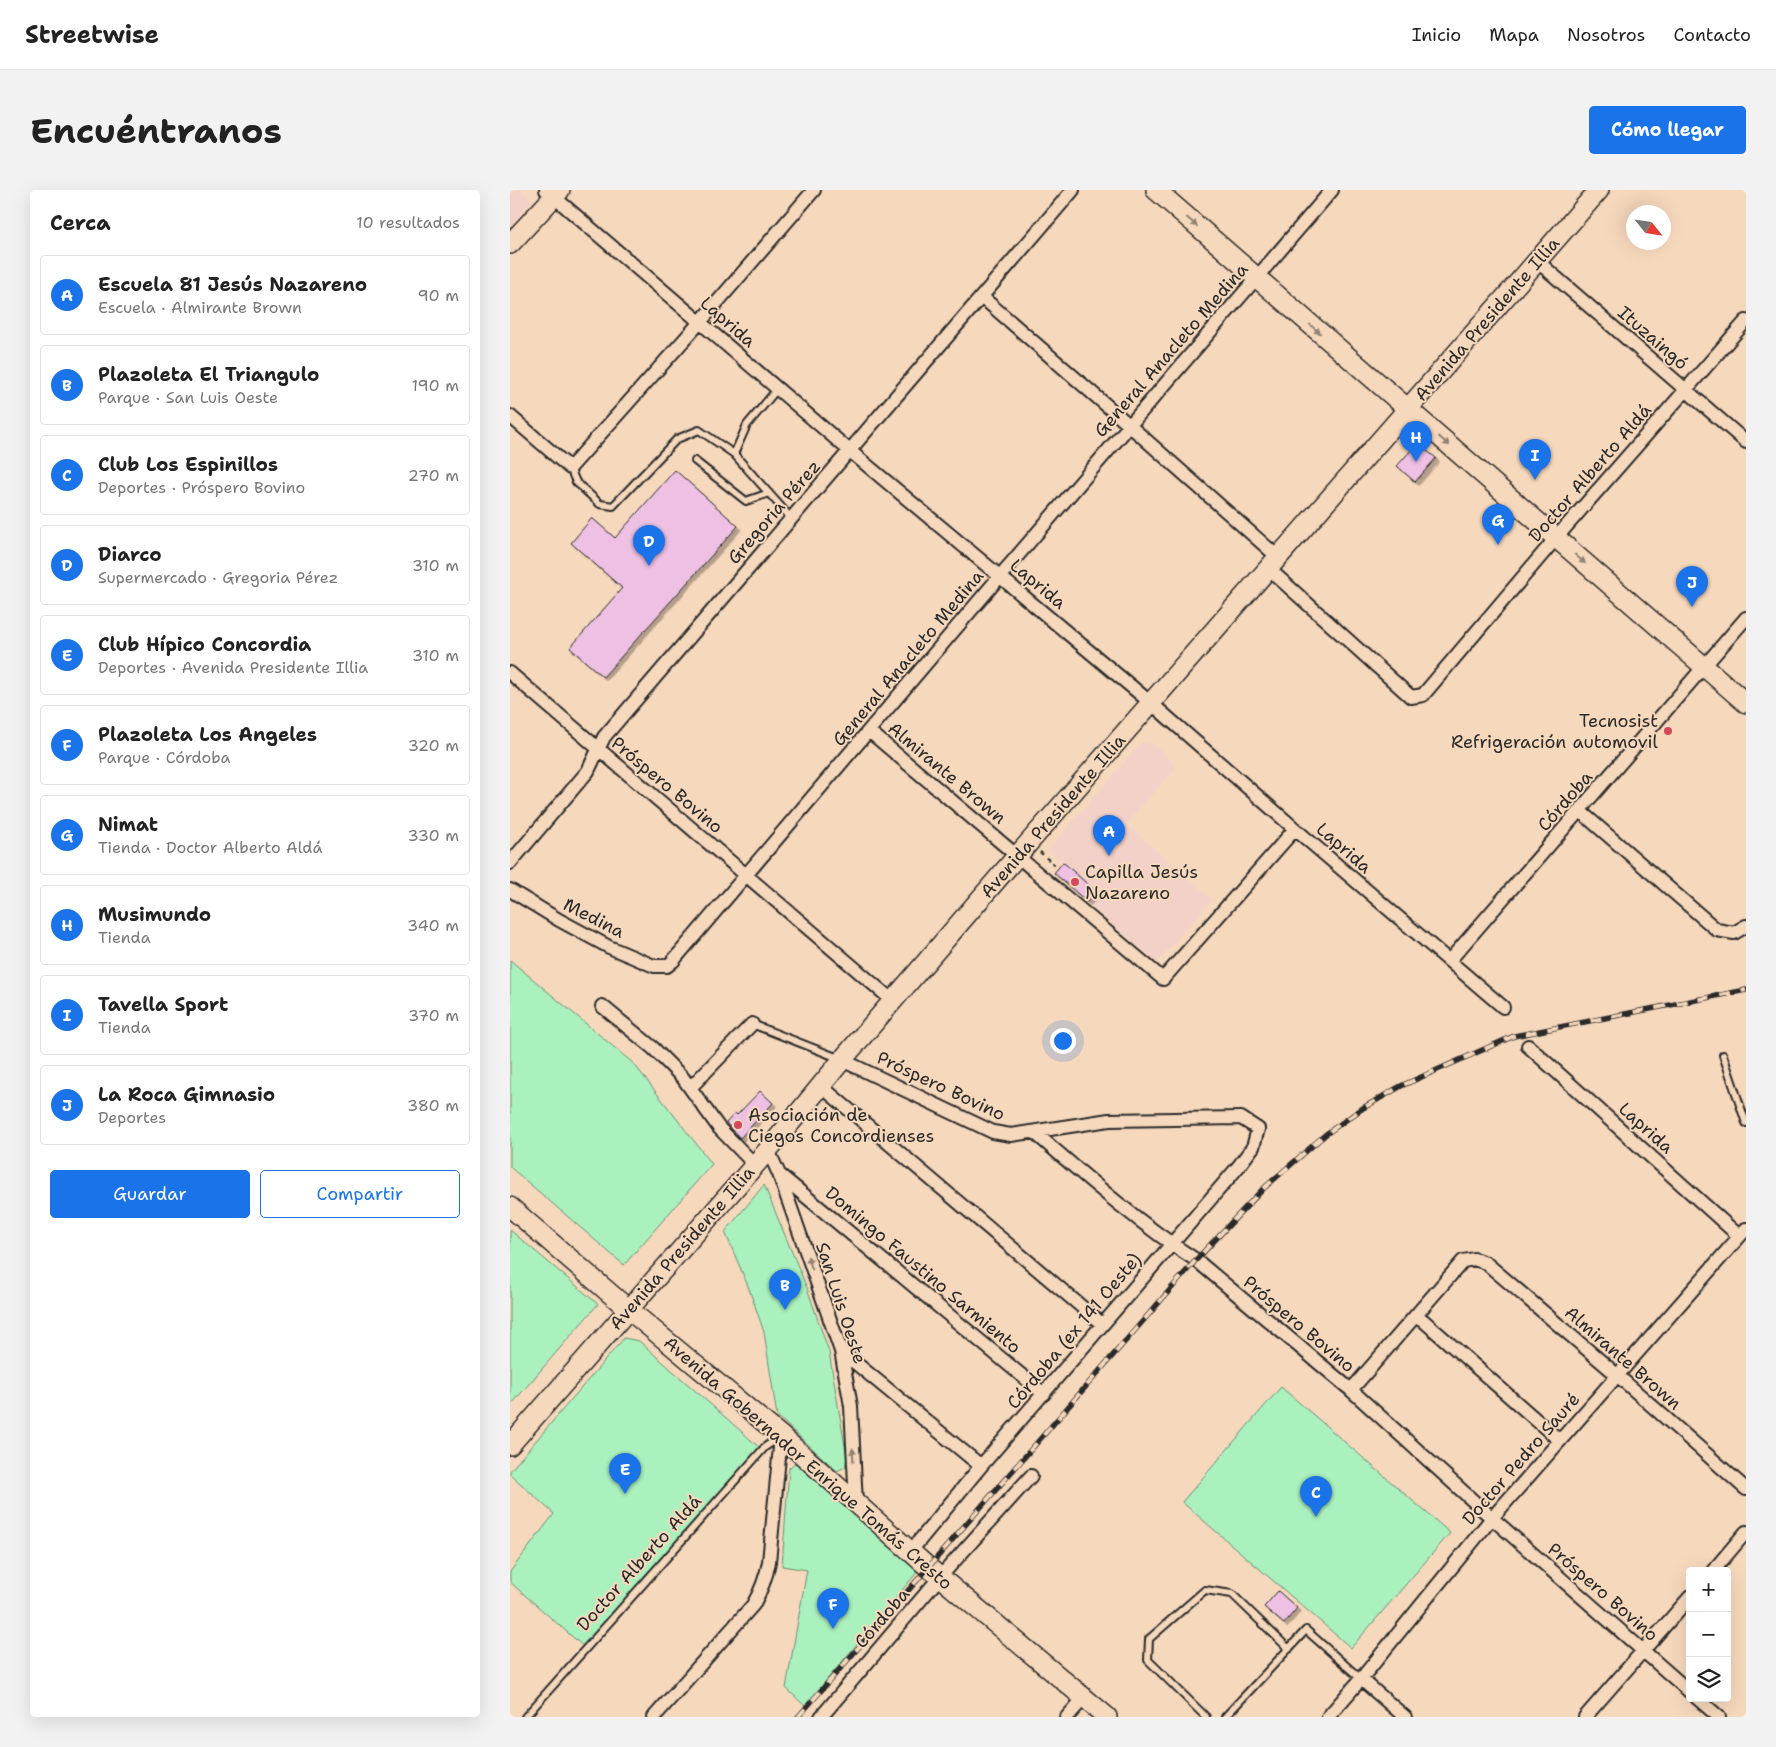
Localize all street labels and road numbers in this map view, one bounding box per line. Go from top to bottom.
street label: Avenida Presidente Illia [1409,232,1565,406]
street label: General Anacleto Medina [1089,258,1253,442]
street label: Laprida [695,291,761,353]
street label: Ituzaingó [1613,301,1693,375]
street label: Doctor Alberto Aldá [1523,399,1657,547]
street label: Gregoria Pérez [722,455,826,569]
street label: Laprida [1005,554,1071,614]
street label: General Anacleto Medina [827,565,989,751]
street label: Almirante Brown [883,717,1011,829]
street label: Avenida Presidente Illia [976,730,1130,902]
street label: Próspero Bovino [606,731,728,839]
street label: Córdoba [1532,766,1598,836]
street label: Laprida [1311,817,1377,879]
street label: Medina [559,892,629,944]
street label: Próspero Bovino [873,1046,1009,1126]
street label: Laprida [1613,1097,1679,1159]
street label: Avenida Presidente Illia [604,1161,760,1335]
street label: Domingo Faustino Sarmiento [820,1181,1026,1359]
street label: San Luis Oeste [810,1239,872,1367]
street label: Córdoba (ex 141 Oeste) [1002,1248,1146,1414]
street label: Próspero Bovino [1238,1270,1360,1378]
street label: Almirante Brown [1560,1301,1686,1415]
street label: Avenida Gobernador Enrique Tomás Cresto [658,1331,958,1595]
street label: Doctor Pedro Sauré [1457,1388,1585,1530]
street label: Doctor Alberto Aldá [571,1490,707,1636]
street label: Próspero Bovino [1543,1537,1663,1647]
street label: Córdoba [849,1583,915,1653]

